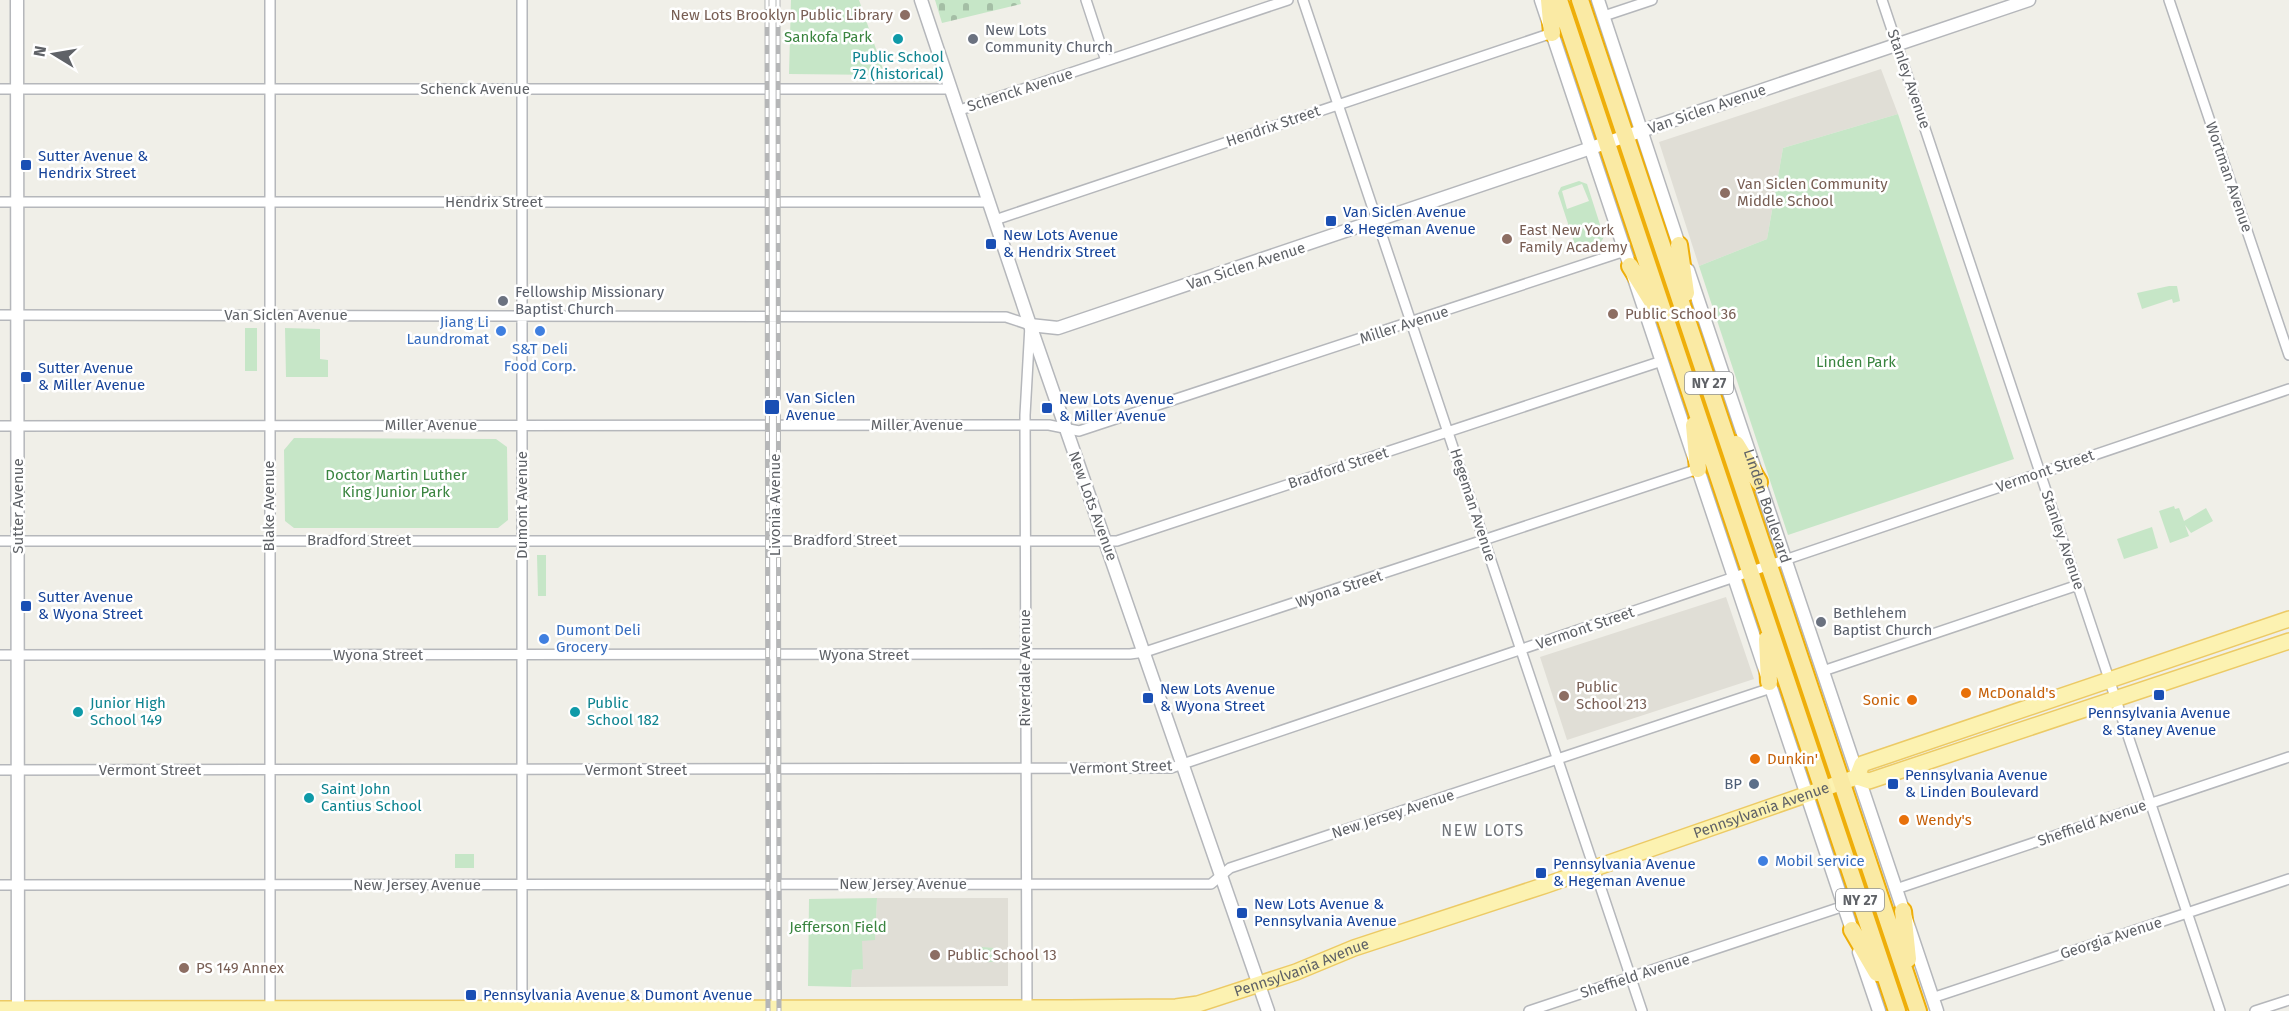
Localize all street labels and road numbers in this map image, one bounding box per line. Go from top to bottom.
street label: Stanley Avenue [1884,27,1934,131]
street label: Schenck Avenue [965,64,1075,116]
street label: Schenck Avenue [420,80,530,98]
street label: Van Siclen Avenue [1646,80,1768,138]
street label: Hendrix Street [1224,101,1323,150]
street label: Wortman Avenue [2202,119,2256,235]
street label: Hendrix Street [445,193,544,211]
street label: Van Siclen Avenue [1185,238,1307,294]
street label: Miller Avenue [1357,302,1451,348]
street label: Van Siclen Avenue [224,306,348,324]
road number: NY 27 [1685,372,1733,394]
street label: Miller Avenue [385,416,477,434]
street label: Miller Avenue [871,416,963,434]
street label: Bradford Street [1286,443,1391,493]
street label: Hegeman Avenue [1446,446,1500,564]
street label: Vermont Street [1994,446,2097,496]
street label: Linden Boulevard [1740,447,1795,565]
street label: New Lots Avenue [1065,449,1121,563]
street label: Dumont Avenue [513,451,531,559]
street label: Livonia Avenue [766,454,784,556]
street label: Sutter Avenue [9,458,27,554]
street label: Blake Avenue [260,460,278,552]
street label: Stanley Avenue [2038,488,2088,592]
street label: Bradford Street [307,531,412,549]
street label: Bradford Street [793,531,898,549]
street label: Wyona Street [1293,566,1385,611]
street label: Vermont Street [1534,603,1637,653]
street label: Riverdale Avenue [1016,609,1034,727]
street label: Wyona Street [333,646,424,664]
street label: Wyona Street [819,646,910,664]
street label: Vermont Street [1070,756,1173,778]
street label: Vermont Street [99,761,202,779]
street label: Vermont Street [585,761,688,779]
street label: Pennsylvania Avenue [1691,778,1832,842]
street label: New Jersey Avenue [1329,786,1457,842]
street label: Sheffield Avenue [2035,796,2149,850]
street label: New Jersey Avenue [839,875,967,893]
street label: New Jersey Avenue [353,876,481,894]
road number: NY 27 [1836,889,1884,911]
street label: Georgia Avenue [2058,913,2164,963]
street label: Pennsylvania Avenue [1232,935,1371,1001]
street label: Sheffield Avenue [1578,950,1692,1002]

